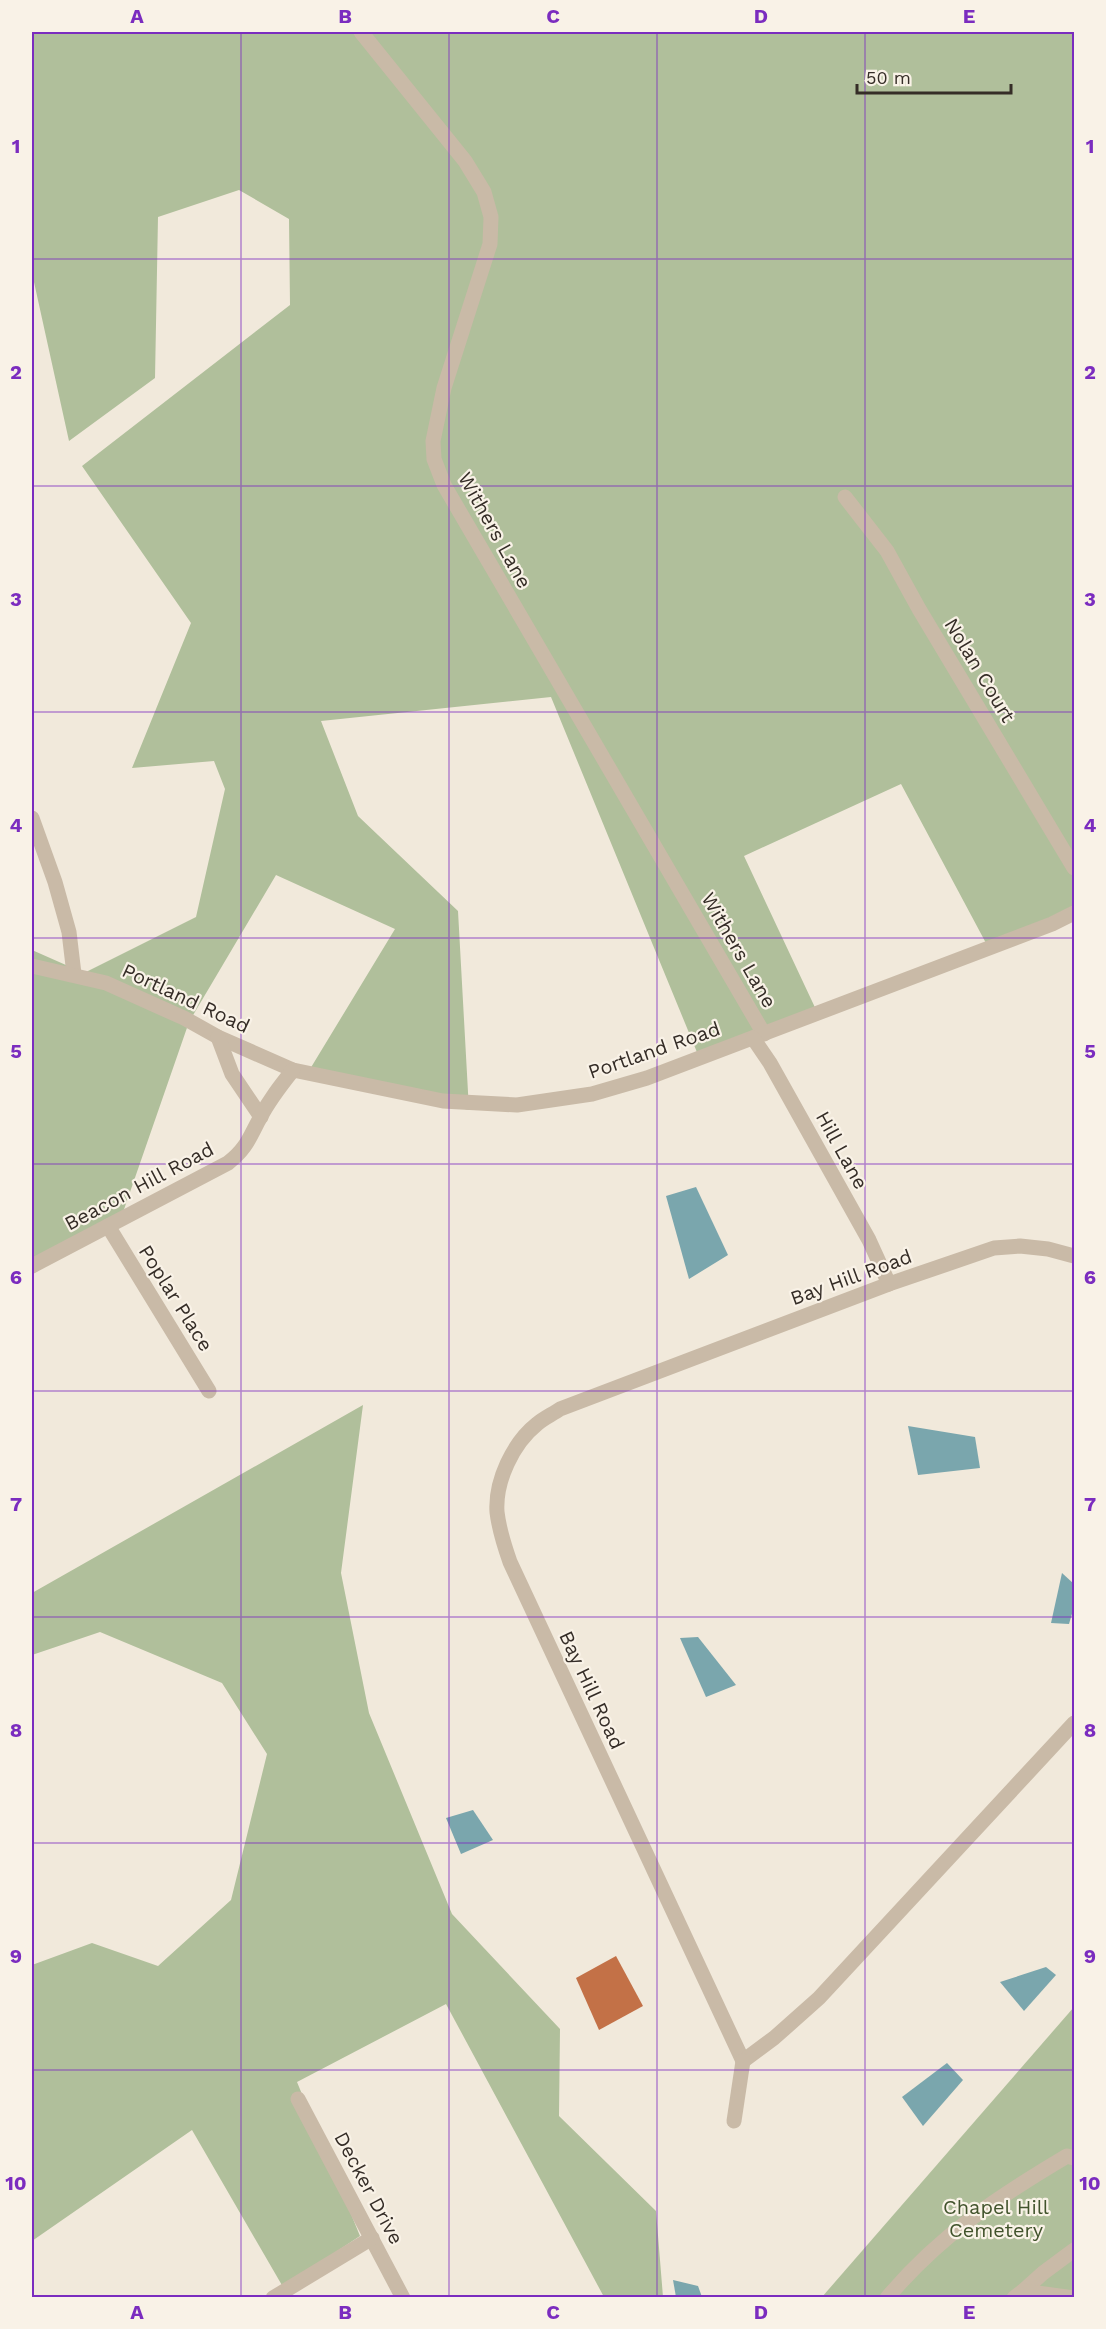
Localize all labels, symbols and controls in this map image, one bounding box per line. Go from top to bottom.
text: A [130,4,144,28]
text: B [338,4,352,28]
text: C [546,4,560,28]
text: D [754,4,768,28]
text: E [963,4,975,28]
scale bar [857,57,1012,95]
text: 50 m [866,67,911,88]
text: 1 [12,134,20,158]
text: 1 [1086,134,1094,158]
text: 2 [10,360,22,384]
text: 2 [1084,360,1096,384]
street label: Withers Lane [453,468,537,592]
text: 3 [10,587,22,611]
text: 3 [1084,587,1096,611]
street label: Nolan Court [940,614,1021,727]
text: 4 [10,813,23,837]
text: 4 [1084,813,1097,837]
street label: Withers Lane [696,888,782,1012]
street label: Portland Road [118,958,254,1038]
street label: Portland Road [585,1016,723,1084]
text: 5 [10,1039,22,1063]
text: 5 [1084,1039,1096,1063]
street label: Hill Lane [811,1107,873,1193]
street label: Beacon Hill Road [60,1137,218,1235]
street label: Poplar Place [134,1240,218,1356]
street label: Bay Hill Road [787,1244,915,1310]
text: 6 [10,1265,22,1289]
text: 6 [1084,1265,1096,1289]
text: 7 [10,1492,22,1516]
text: 7 [1084,1492,1096,1516]
street label: Bay Hill Road [554,1627,630,1753]
text: 8 [10,1718,22,1742]
text: 8 [1084,1718,1096,1742]
text: 9 [10,1944,22,1968]
text: 9 [1084,1944,1096,1968]
street label: Decker Drive [329,2128,409,2248]
text: 10 [5,2171,27,2195]
text: 10 [1079,2171,1101,2195]
park label: Chapel Hill Cemetery [943,2195,1049,2242]
text: A [130,2300,144,2324]
text: B [338,2300,352,2324]
text: C [546,2300,560,2324]
text: D [754,2300,768,2324]
text: E [963,2300,975,2324]

